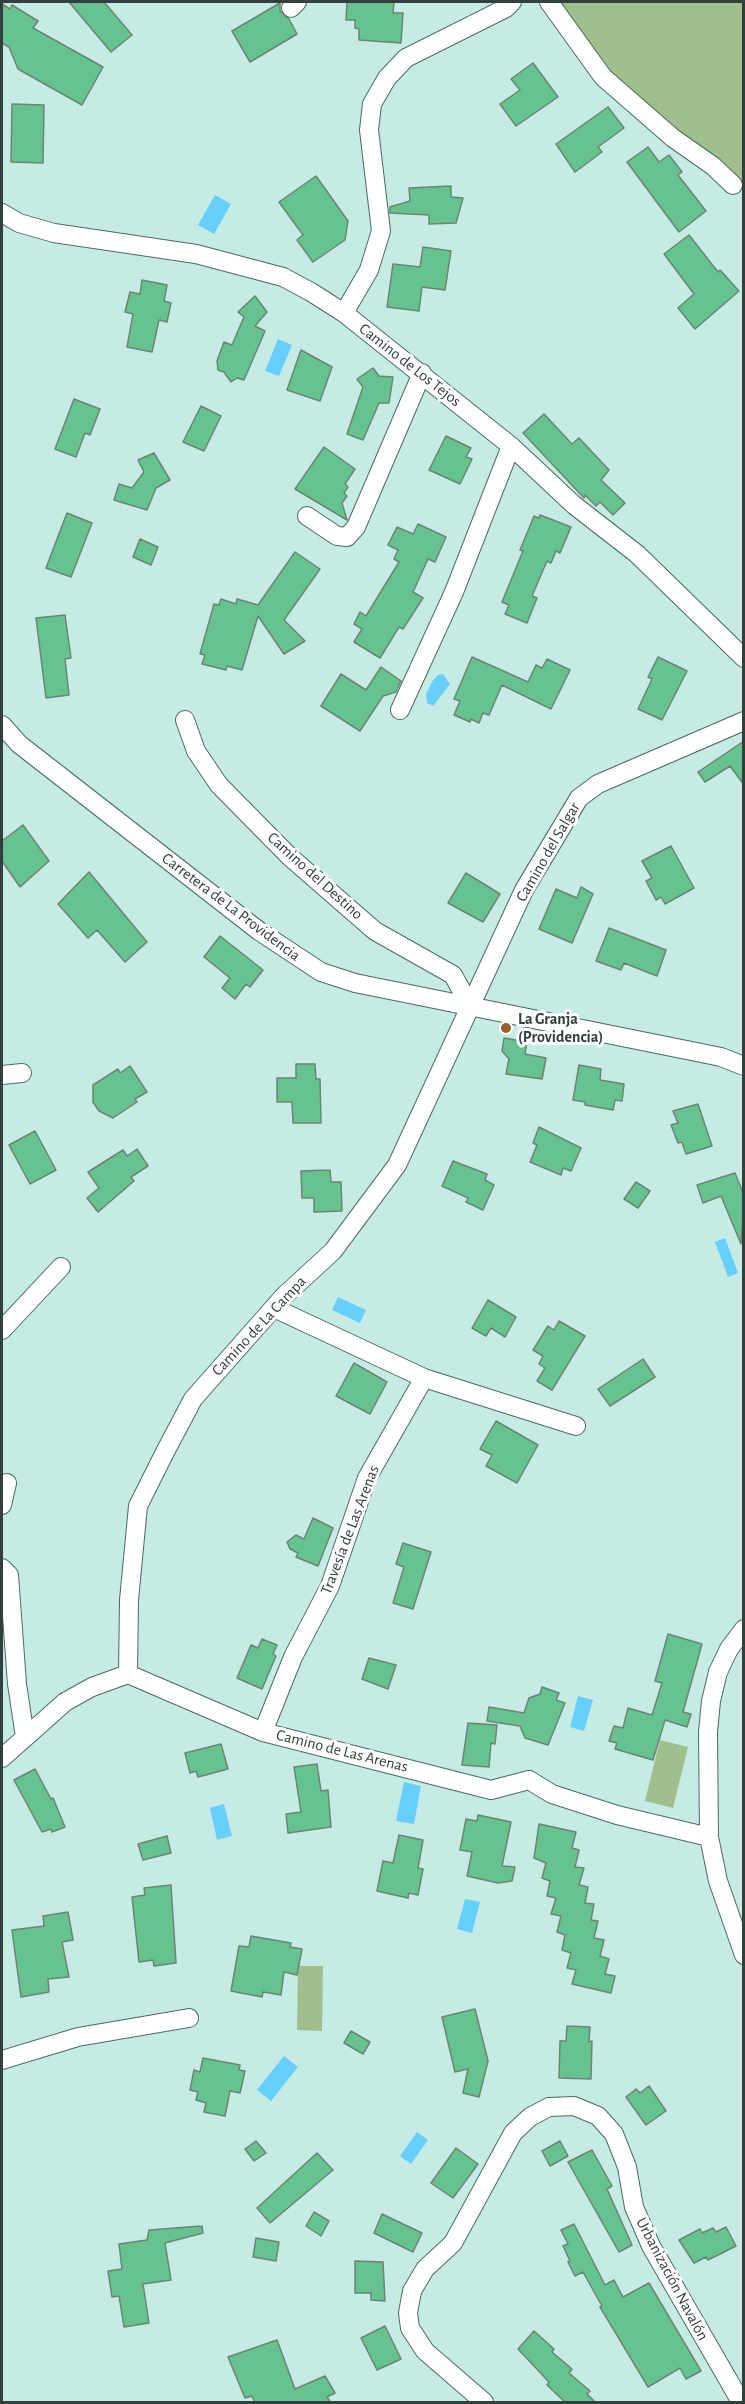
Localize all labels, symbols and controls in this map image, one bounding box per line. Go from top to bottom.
street label: Camino de Los Tejos [355,319,465,411]
street label: Camino del Salgar [512,799,584,905]
street label: Camino del Destino [263,828,367,924]
street label: Carretera de La Providencia [158,849,304,965]
place label: La Granja (Providencia) [518,1009,603,1047]
marker: La Granja (Providencia) [499,1021,513,1035]
street label: Camino de La Campa [208,1272,310,1380]
street label: Travesía de Las Arenas [317,1463,383,1597]
street label: Camino de Las Arenas [274,1725,410,1777]
street label: Urbanización Navalón [631,2214,713,2344]

